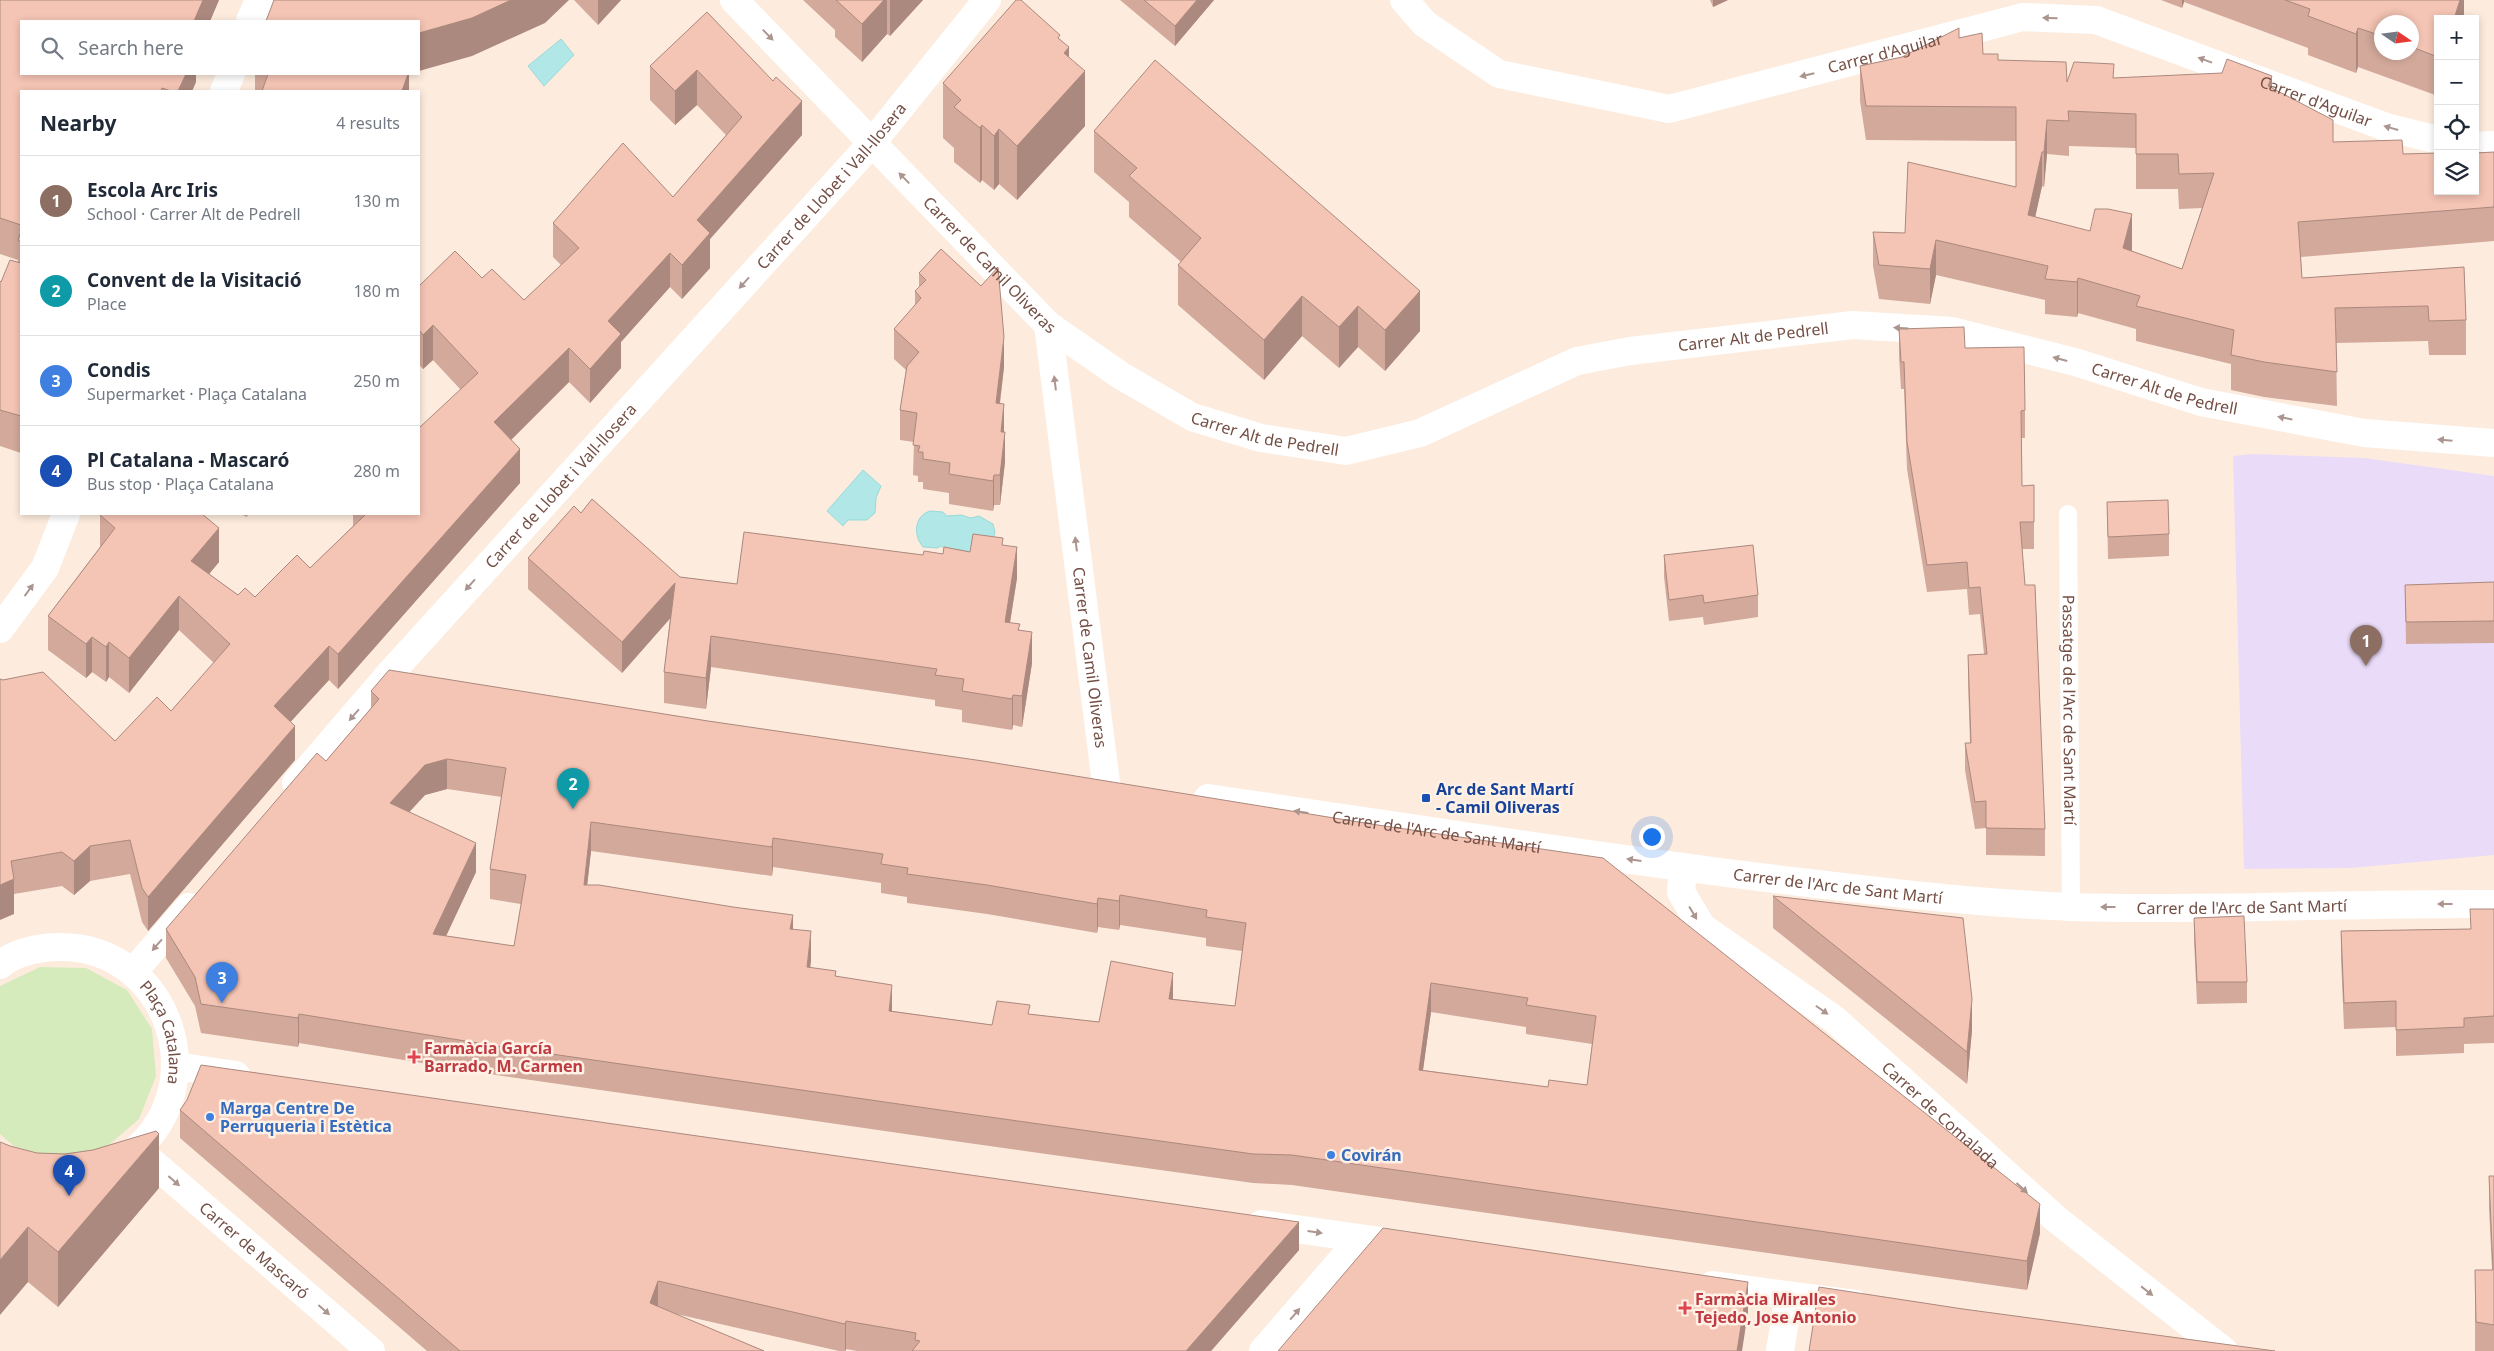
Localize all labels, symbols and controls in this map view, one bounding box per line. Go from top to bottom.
one-way arrow [2041,14,2057,22]
north arrow [2374,15,2419,60]
map controls [2434,15,2479,195]
button: + [2434,15,2479,60]
search box [20,20,420,75]
street label: Carrer d'Aguilar [1825,27,1945,78]
one-way arrow [762,29,774,41]
icon: search [38,34,66,62]
text: Search here [78,35,184,61]
one-way arrow [2197,56,2212,64]
button: − [2434,60,2479,105]
street label: Carrer d'Aguilar [2257,70,2375,132]
one-way arrow [1800,71,1815,79]
street label: Carrer de Llobet i Vall-llosera [752,98,911,274]
button: locate [2434,105,2479,150]
text: Nearby [40,109,116,137]
text: 4 results [336,112,400,134]
one-way arrow [2383,124,2398,132]
button: layers [2434,150,2479,195]
one-way arrow [898,172,910,184]
text: Escola Arc Iris [87,177,218,203]
text: 1 [51,190,61,212]
text: 130 m [353,190,400,212]
street label: Carrer de Camil Oliveras [918,191,1060,338]
text: School · Carrer Alt de Pedrell [87,203,301,225]
text: Convent de la Visitació [87,267,302,293]
one-way arrow [738,277,750,289]
text: 2 [51,280,61,302]
text: 180 m [353,280,400,302]
text: Place [87,293,127,315]
street label: Carrer Alt de Pedrell [1677,317,1830,356]
one-way arrow [1893,323,1909,331]
one-way arrow [2053,354,2068,362]
text: Condis [87,357,151,383]
street label: Carrer Alt de Pedrell [2089,357,2240,420]
text: 3 [51,370,61,392]
text: 250 m [353,370,400,392]
one-way arrow [1051,375,1059,391]
text: Supermarket · Plaça Catalana [87,383,307,405]
street label: Carrer de Llobet i Vall-llosera [480,398,641,573]
street label: Carrer Alt de Pedrell [1188,406,1340,461]
one-way arrow [2276,413,2292,421]
one-way arrow [2437,435,2453,443]
text: Pl Catalana - Mascaró [87,447,289,473]
text: 4 [51,460,61,482]
text: 280 m [353,460,400,482]
text: Bus stop · Plaça Catalana [87,473,274,495]
one-way arrow [1071,536,1079,552]
street label: Carrer de Camil Oliveras [1068,566,1112,749]
one-way arrow [464,579,476,591]
one-way arrow [24,584,34,597]
street label: Passatge de l'Arc de Sant Martí [2058,595,2081,826]
pin: 1 [2350,625,2382,666]
one-way arrow [348,709,360,721]
pin: 2 [557,768,589,809]
place label: Arc de Sant Martí - Camil Oliveras [1436,778,1575,818]
marker: Arc de Sant Martí - Camil Oliveras [1420,792,1432,804]
street label: Carrer de l'Arc de Sant Martí [1331,805,1543,858]
one-way arrow [1292,807,1308,815]
your location [1639,824,1665,850]
one-way arrow [1626,856,1642,864]
street label: Carrer de l'Arc de Sant Martí [1732,863,1944,909]
street label: Carrer de l'Arc de Sant Martí [2136,894,2348,919]
one-way arrow [2437,900,2453,908]
one-way arrow [2100,903,2116,911]
one-way arrow [1689,906,1698,919]
one-way arrow [151,938,163,950]
pin: 3 [206,962,238,1003]
street label: Plaça Catalana [135,976,186,1086]
one-way arrow [1815,1005,1829,1015]
place label: Farmàcia García Barrado, M. Carmen [424,1037,583,1077]
marker: Farmàcia García Barrado, M. Carmen [408,1051,420,1063]
street label: Carrer de Comalada [1877,1056,2004,1173]
place label: Marga Centre De Perruqueria i Estètica [220,1097,392,1137]
marker: Marga Centre De Perruqueria i Estètica [204,1111,216,1123]
place label: Covirán [1341,1144,1402,1166]
marker: Covirán [1325,1149,1337,1161]
pin: 4 [53,1155,85,1196]
one-way arrow [168,1175,180,1187]
one-way arrow [2015,1182,2027,1194]
street label: Carrer de Mascaró [195,1197,314,1304]
one-way arrow [1307,1229,1323,1237]
one-way arrow [2140,1285,2153,1296]
place label: Farmàcia Miralles Tejedo, Jose Antonio [1695,1288,1856,1328]
marker: Farmàcia Miralles Tejedo, Jose Antonio [1679,1302,1691,1314]
one-way arrow [317,1304,329,1316]
one-way arrow [1290,1308,1301,1321]

